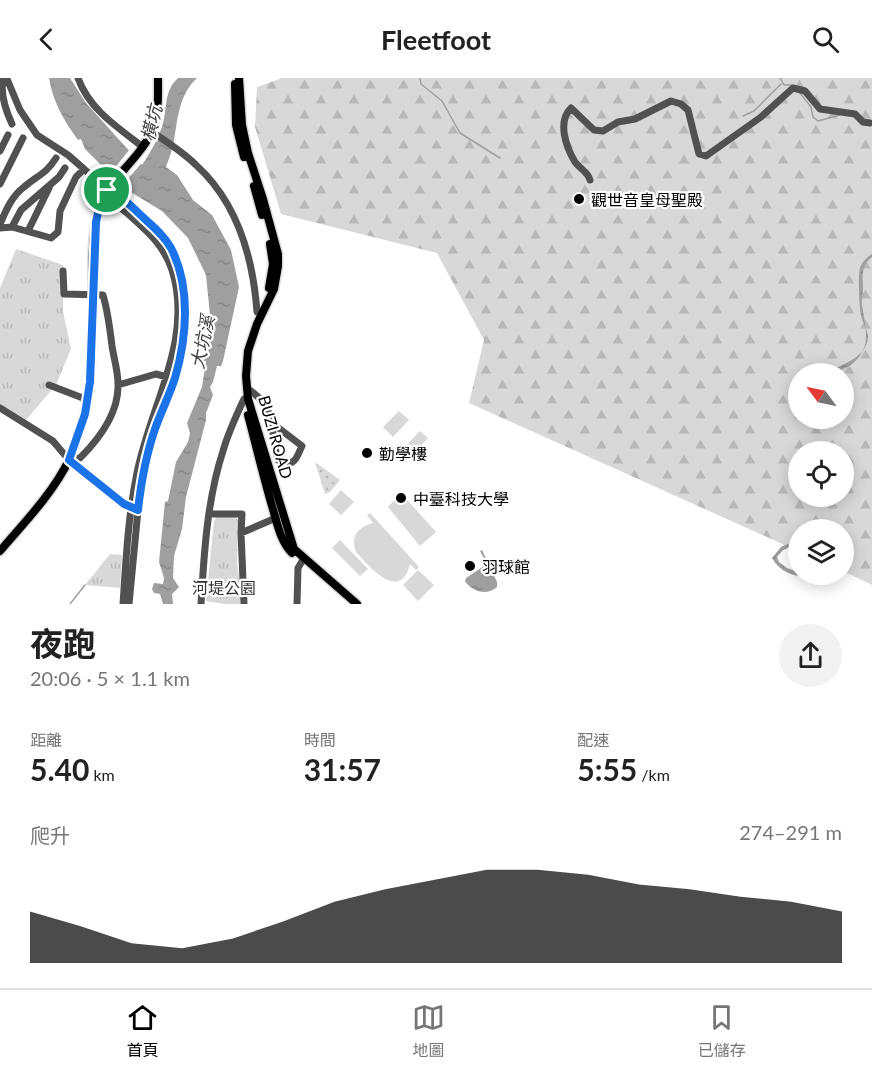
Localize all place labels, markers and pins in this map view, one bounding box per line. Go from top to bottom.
pin [81,164,132,215]
place label: 觀世音皇母聖殿 [591,190,703,209]
marker: 觀世音皇母聖殿 [572,192,586,206]
place label: 勤學樓 [379,444,427,463]
marker: 勤學樓 [360,446,374,460]
place label: 中臺科技大學 [413,489,509,508]
marker: 中臺科技大學 [394,491,408,505]
place label: 羽球館 [482,557,530,576]
marker: 羽球館 [463,559,477,573]

